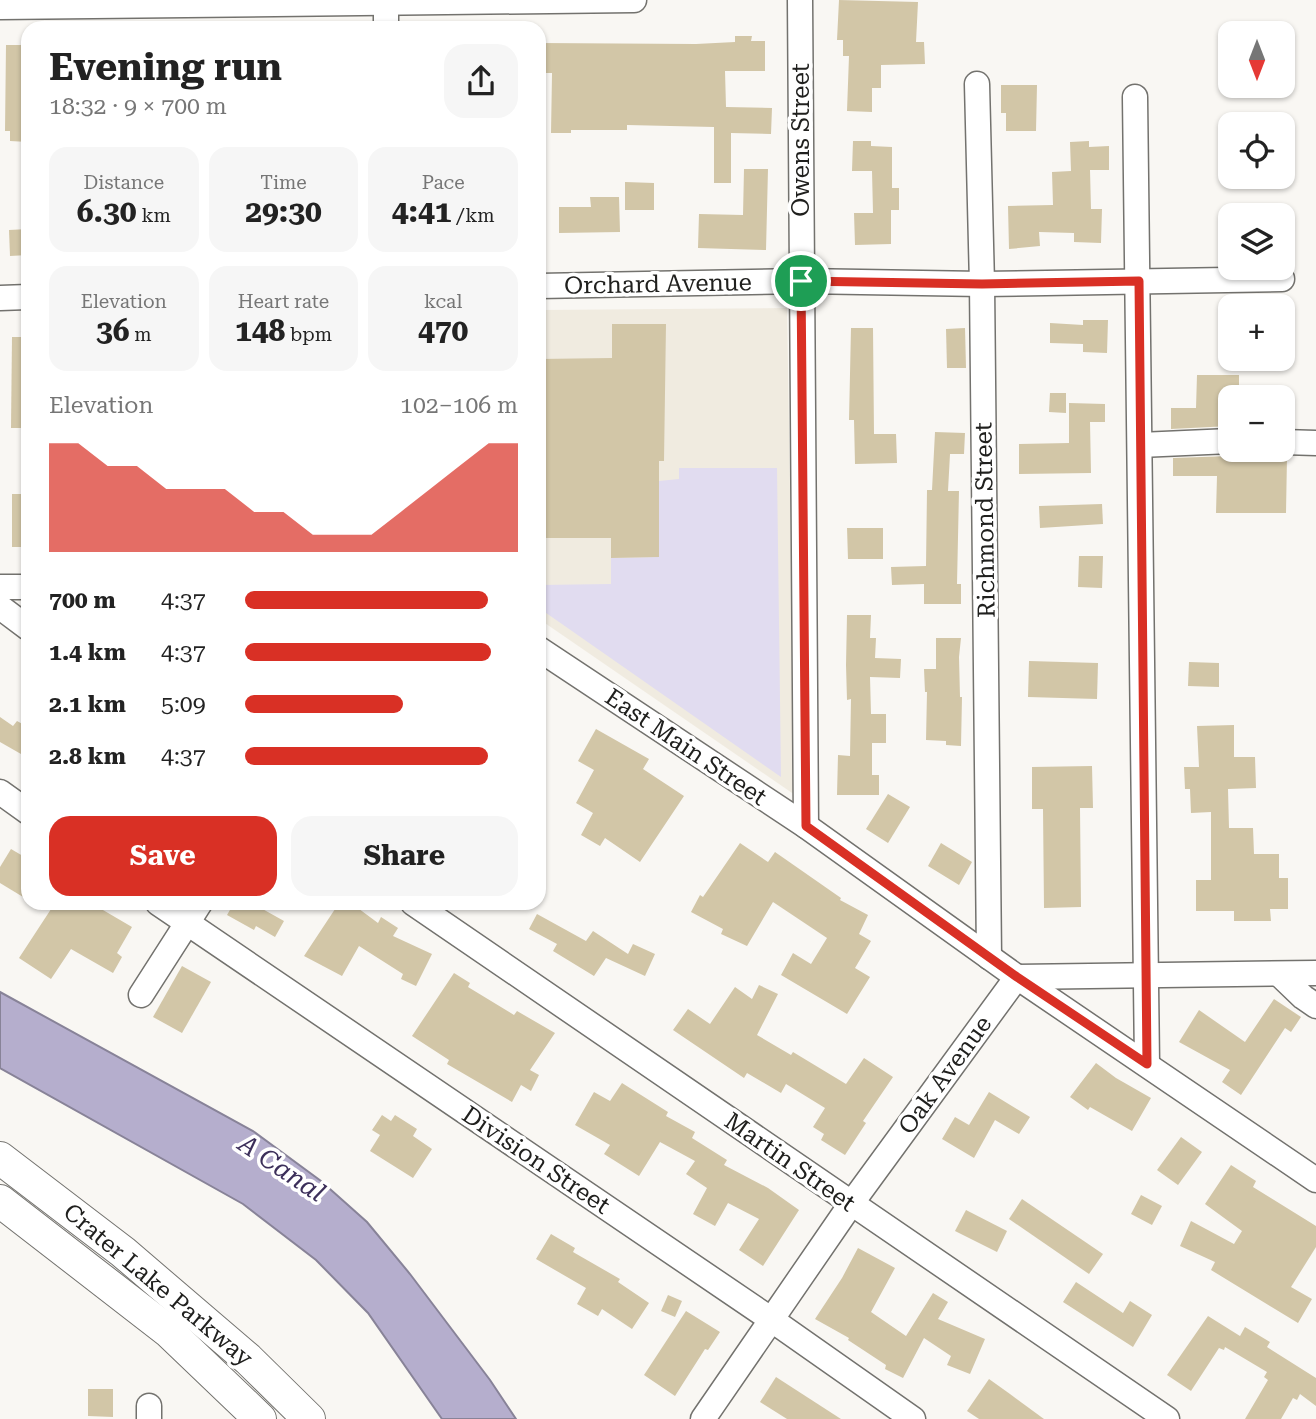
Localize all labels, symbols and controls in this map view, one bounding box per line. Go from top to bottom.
north arrow [1218,21,1295,98]
map controls [1218,21,1295,462]
button: share [444,44,518,118]
text: Evening run [49,45,282,89]
street label: Owens Street [787,63,815,217]
text: 18:32 · 9 × 700 m [49,93,227,120]
button: locate [1218,112,1295,189]
text: Distance [84,171,164,194]
text: Time [260,171,307,194]
text: Pace [422,171,465,194]
text: 6.30 [77,194,137,229]
text: 29:30 [245,194,322,229]
text: 4:41 [392,194,452,229]
button: layers [1218,203,1295,280]
text: km [137,204,171,227]
text: /km [452,204,495,227]
pin [771,251,831,311]
icon: arrive [782,262,820,300]
street label: Orchard Avenue [564,268,752,300]
text: Elevation [81,290,167,313]
text: Heart rate [238,290,329,313]
text: kcal [424,290,462,313]
button: + [1218,294,1295,371]
text: 36 [96,313,130,348]
text: 148 [235,313,285,348]
text: 470 [418,313,468,348]
text: m [130,323,152,346]
text: bpm [285,323,332,346]
button: − [1218,385,1295,462]
text: Elevation [49,392,153,419]
text: 102–106 m [400,392,518,419]
street label: Richmond Street [969,422,1001,618]
text: 700 m [49,587,116,614]
text: 4:37 [161,587,206,614]
text: 1.4 km [49,639,126,666]
text: 4:37 [161,639,206,666]
street label: East Main Street [600,683,772,811]
text: 2.1 km [49,691,126,718]
text: 5:09 [161,691,206,718]
text: 2.8 km [49,743,126,770]
text: 4:37 [161,743,206,770]
button: Save [49,816,277,896]
button: Share [291,816,518,896]
street label: Oak Avenue [893,1010,997,1140]
street label: Division Street [457,1100,615,1220]
street label: Martin Street [719,1107,861,1217]
water label: A Canal [232,1127,331,1208]
street label: Crater Lake Parkway [58,1198,259,1373]

